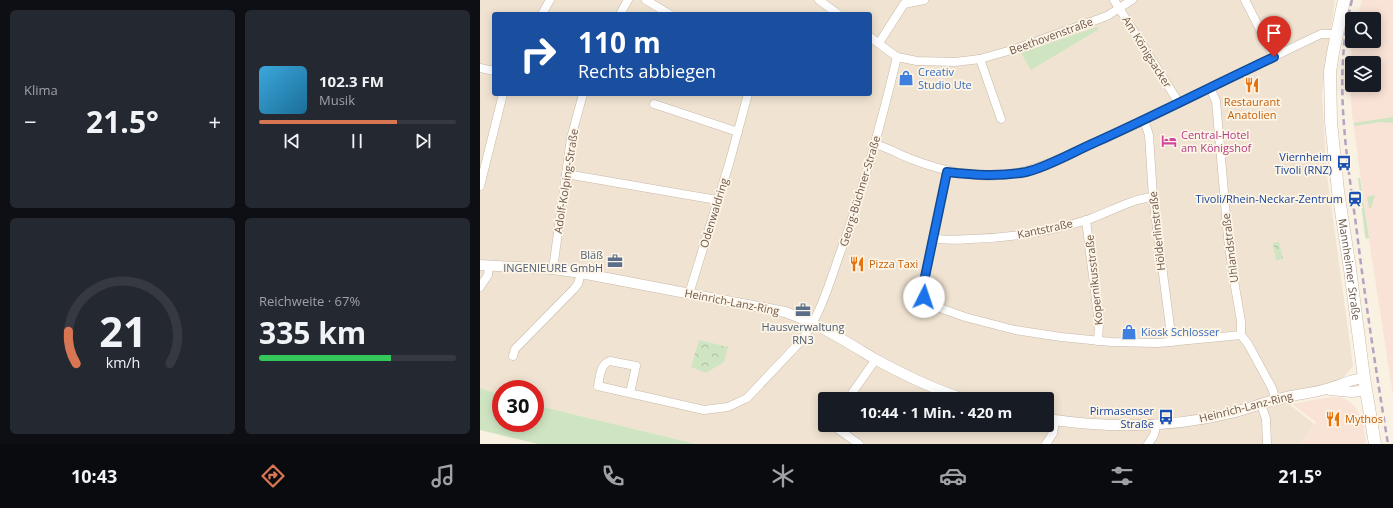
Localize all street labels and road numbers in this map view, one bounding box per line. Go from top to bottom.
street label: Beethovenstraße [1007,13,1095,58]
street label: Am Königsacker [1119,13,1176,91]
street label: Adolf-Kolping-Straße [550,127,581,234]
street label: Georg-Büchner-Straße [836,134,884,248]
street label: Odenwaldring [696,176,731,250]
street label: Hölderlinstraße [1145,190,1168,272]
street label: Uhlandstraße [1218,212,1241,284]
street label: Kantstraße [1016,215,1074,242]
street label: Mannheimer Straße [1335,217,1365,321]
street label: Kopernikusstraße [1081,234,1106,326]
street label: Heinrich-Lanz-Ring [683,285,781,318]
street label: Heinrich-Lanz-Ring [1197,388,1294,425]

